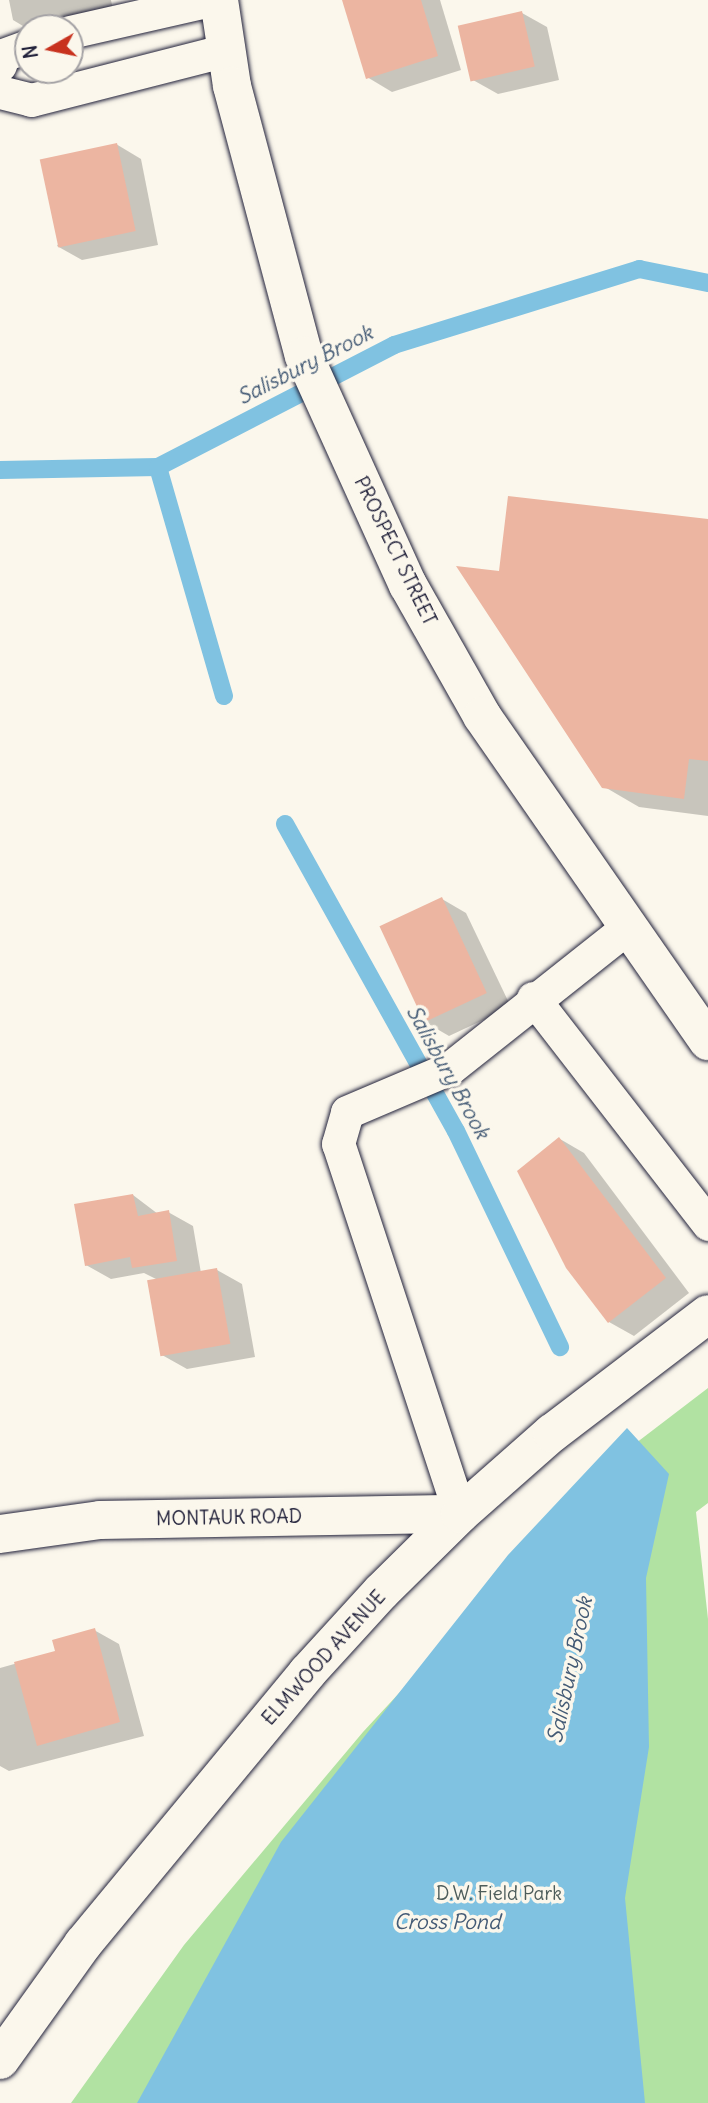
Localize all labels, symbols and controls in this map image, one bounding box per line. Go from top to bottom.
north arrow [14,14,84,84]
text: N [17,44,43,60]
water label: Salisbury Brook [233,320,377,410]
street label: PROSPECT STREET [349,473,441,629]
water label: Salisbury Brook [401,1001,495,1143]
street label: MONTAUK ROAD [156,1505,302,1531]
street label: ELMWOOD AVENUE [257,1586,391,1730]
water label: Salisbury Brook [542,1595,598,1745]
park label: D.W. Field Park [436,1883,562,1905]
water label: Cross Pond [394,1909,500,1935]

